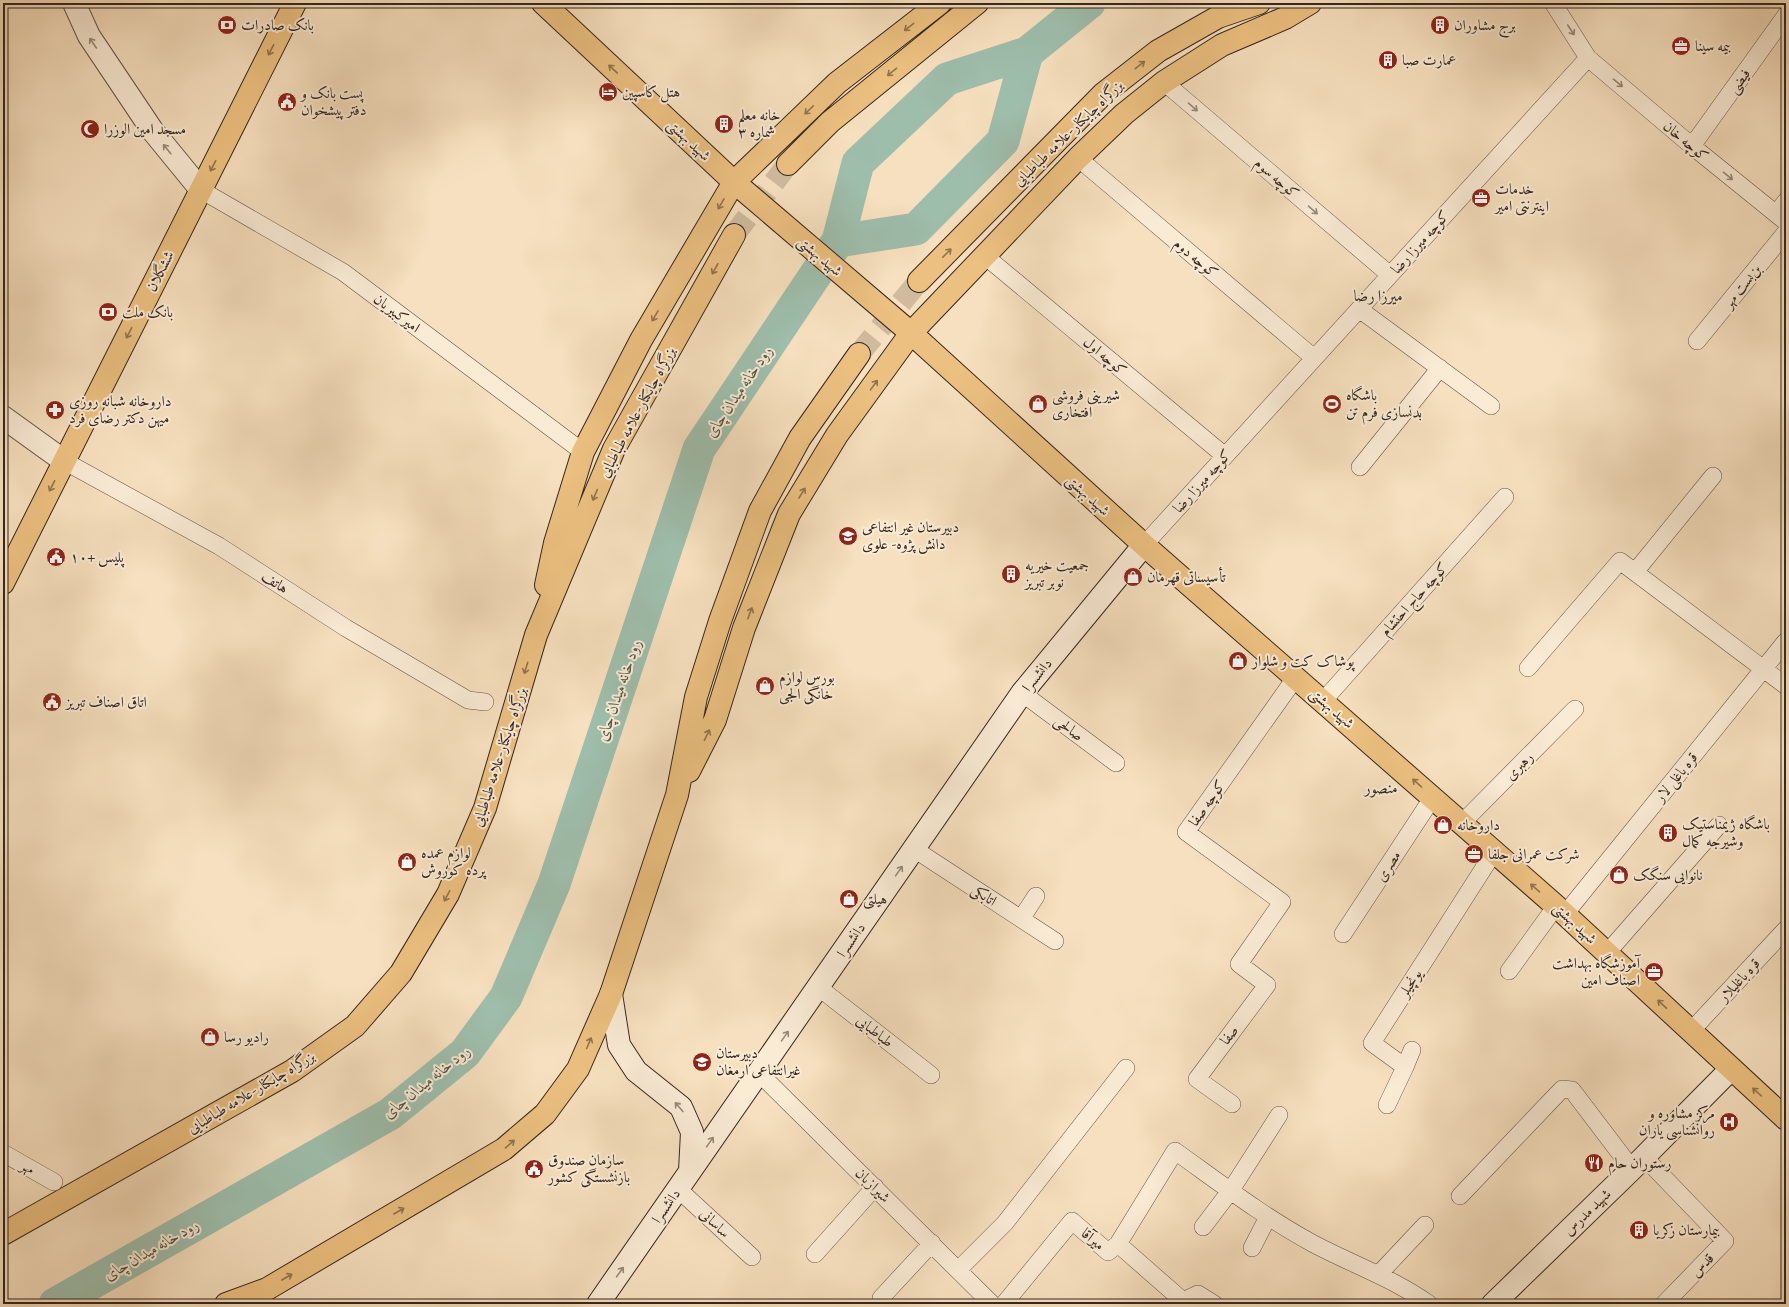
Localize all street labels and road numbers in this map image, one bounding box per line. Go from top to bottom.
street label: فیضی [1723,64,1756,98]
street label: بزرگراه چایکنار-علامه طباطبایی [1009,75,1128,191]
street label: شهید بهشتى [662,115,715,166]
street label: کوچه خان [1658,116,1713,167]
street label: کوچه سوم [1248,153,1304,205]
street label: کوچه میرزا رضا [1386,206,1455,279]
street label: شهید بهشتی [793,231,847,282]
street label: کوچه دوم [1168,234,1222,285]
street label: ششگلان [141,247,179,295]
street label: بن‌بست مهر [1717,260,1766,314]
street label: امیرکبیریان [370,289,424,337]
street label: کوچه اول [1078,332,1131,381]
street label: بزرگراه چایکنار-علامه طباطبایی [594,343,681,481]
street label: کوچه میرزا رضا [1168,445,1237,518]
street label: شهید بهشتى [1061,470,1114,521]
street label: کوچه حاج احتشام [1375,558,1455,642]
street label: هاتف [258,566,292,598]
street label: دانشسرا [1017,654,1057,696]
street label: شهید بهشتى [1305,683,1359,734]
street label: بزرگراه چایکنار-علامه طباطبایی [467,684,532,830]
street label: صالحی [1050,710,1088,746]
street label: رهبری [1500,747,1538,785]
street label: قره باغلی لار [1648,748,1703,808]
street label: کوچه صفا [1184,776,1231,831]
street label: مصری [1371,847,1405,885]
street label: اتابکی [967,879,1001,912]
street label: شهید بهشتى [1548,898,1601,949]
street label: دانشسرا [832,919,870,961]
street label: قره باغلیلار [1712,954,1764,1008]
street label: یونچیلر [1393,964,1427,1002]
street label: طباطبایی [852,1010,898,1052]
street label: صفا [1215,1021,1243,1049]
street label: بزرگراه چایکنار-علامه طباطبایی [184,1046,319,1139]
street label: مهر [16,1154,39,1179]
street label: شیرازبان [851,1163,895,1207]
street label: شهید مدرس [1559,1184,1615,1240]
street label: دانشسرا [647,1185,685,1227]
street label: ساسانی [695,1204,735,1242]
street label: میرآقا [1077,1223,1109,1255]
street label: قدس [1686,1249,1718,1281]

